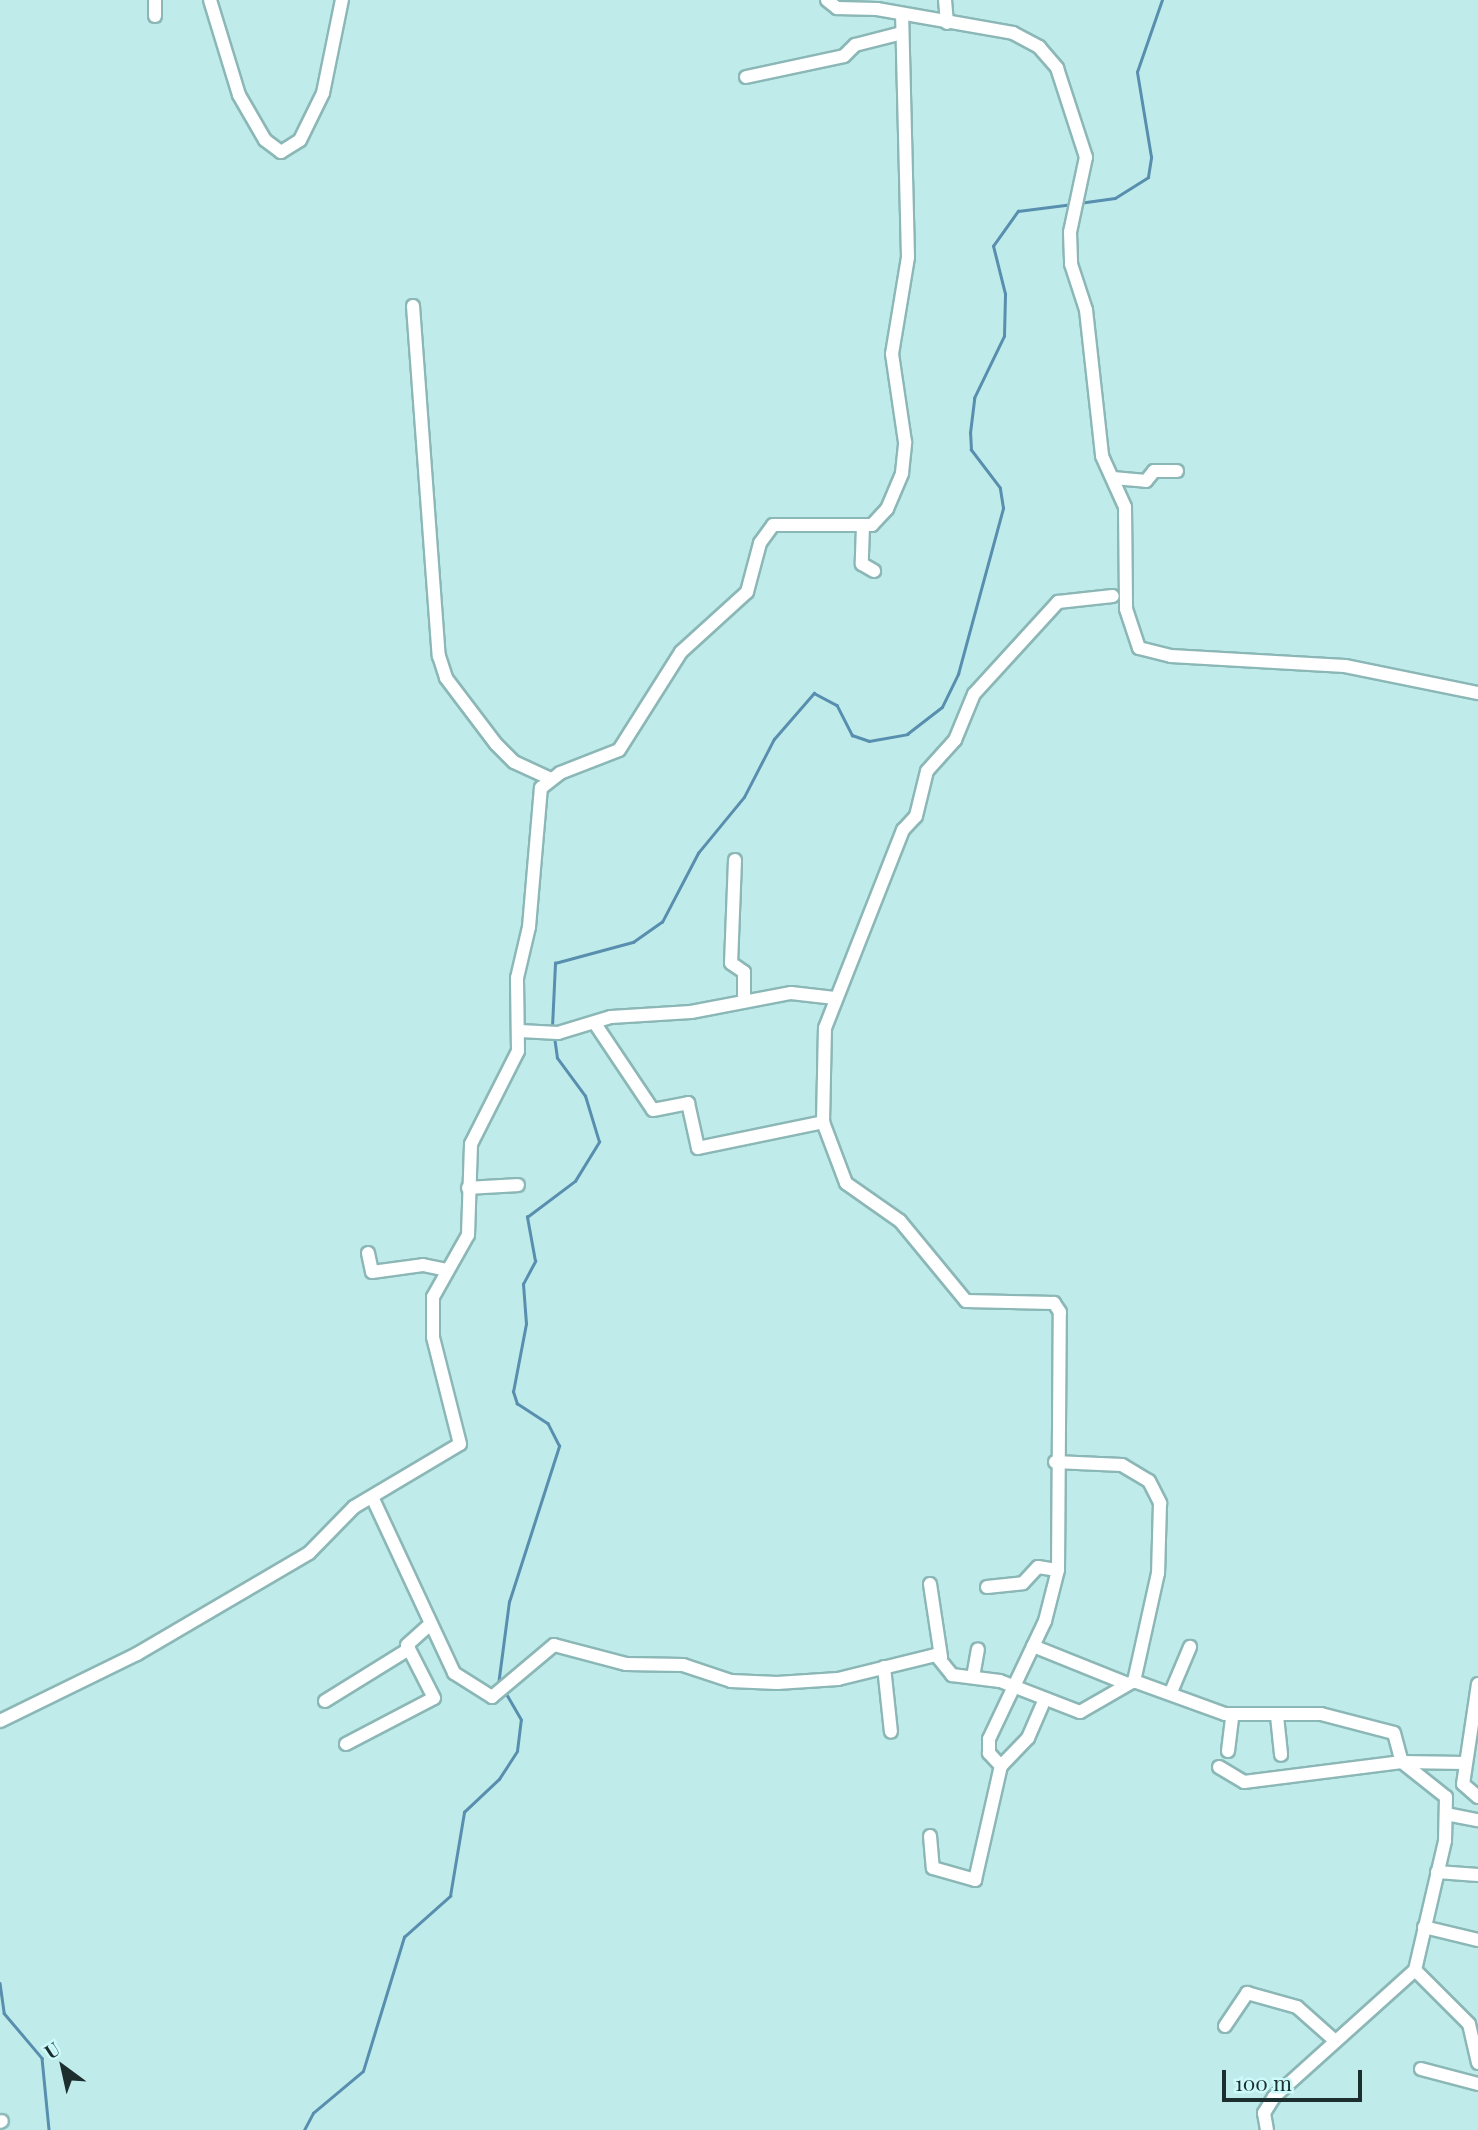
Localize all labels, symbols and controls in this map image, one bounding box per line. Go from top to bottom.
north arrow [28,2032,98,2102]
text: U [39,2035,64,2064]
scale bar [1226,2056,1366,2100]
text: 100 m [1235,2068,1292,2096]

